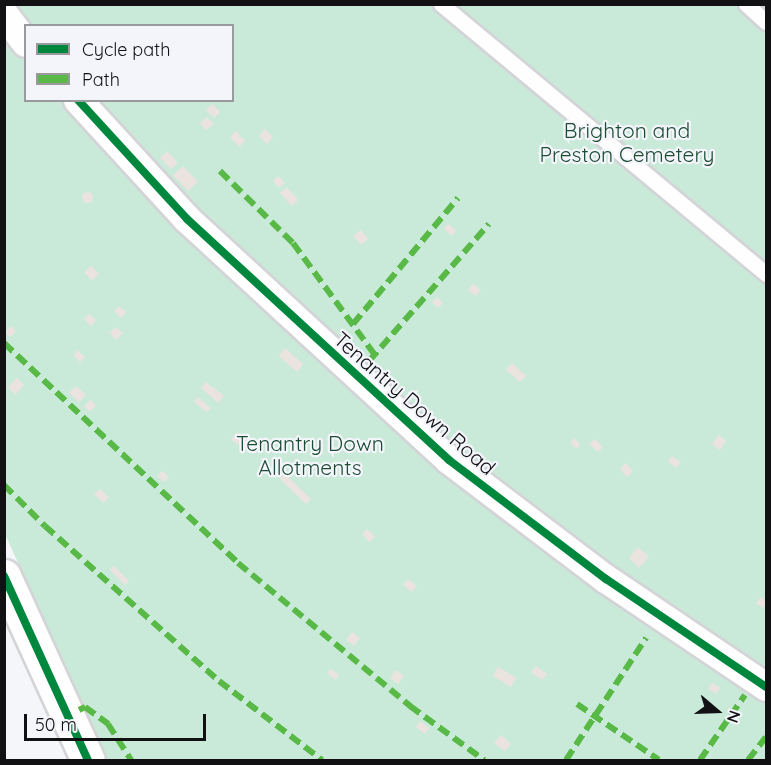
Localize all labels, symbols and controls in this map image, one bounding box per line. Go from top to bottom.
legend [24,24,234,102]
text: Cycle path [82,38,170,61]
text: Path [82,68,120,91]
park label: Brighton and Preston Cemetery [540,117,714,167]
street label: Tenantry Down Road [329,326,501,480]
park label: Tenantry Down Allotments [236,430,384,480]
north arrow [687,681,747,741]
scale bar [27,702,208,740]
text: N [723,708,745,726]
text: 50 m [35,713,77,736]

